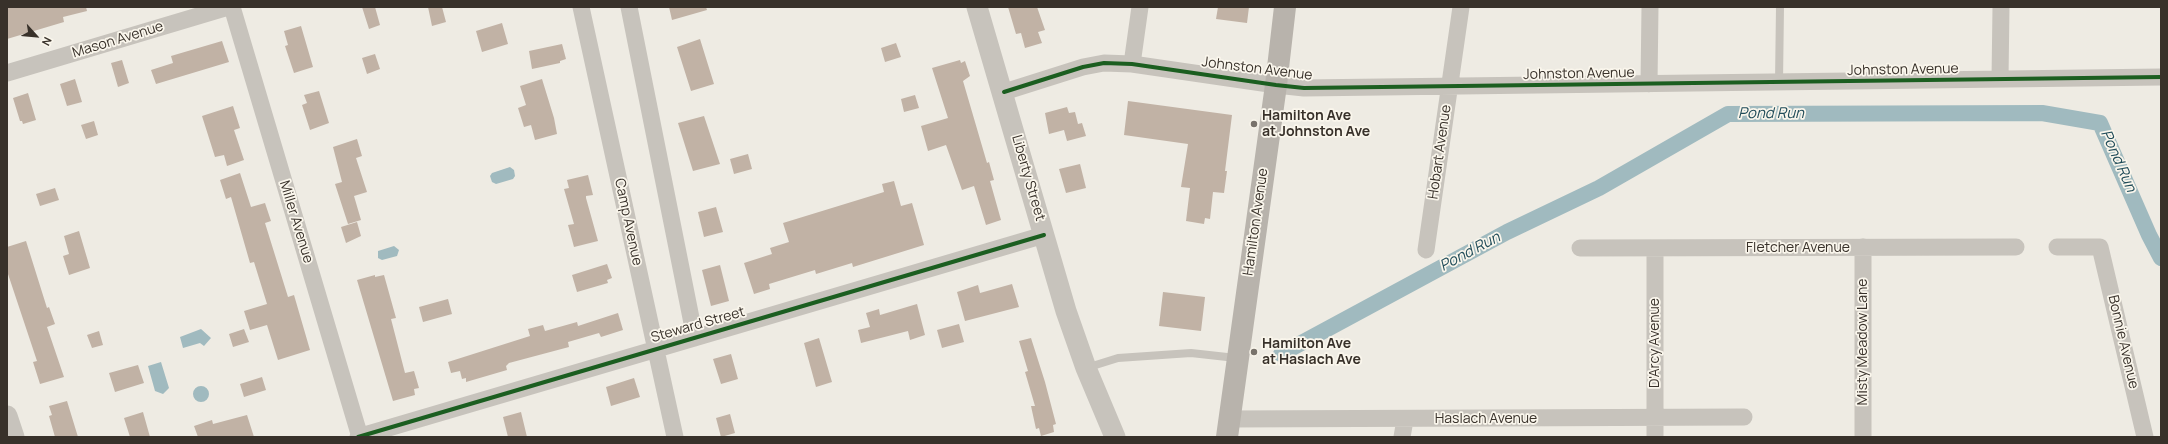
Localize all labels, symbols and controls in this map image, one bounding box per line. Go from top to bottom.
north arrow [16,16,56,56]
street label: Mason Avenue [70,18,166,62]
text: N [39,35,56,49]
street label: Johnston Avenue [1201,54,1313,84]
street label: Johnston Avenue [1847,61,1959,79]
street label: Johnston Avenue [1523,65,1635,83]
street label: Hobart Avenue [1425,104,1455,200]
water label: Pond Run [1738,105,1804,123]
place label: Hamilton Ave at Johnston Ave [1262,108,1370,140]
marker: Hamilton Ave at Johnston Ave [1249,119,1259,129]
water label: Pond Run [2096,127,2140,195]
street label: Liberty Street [1008,133,1048,223]
street label: Hamilton Avenue [1240,167,1272,277]
street label: Camp Avenue [611,177,645,267]
street label: Miller Avenue [275,179,317,265]
water label: Pond Run [1437,229,1503,275]
street label: Fletcher Avenue [1746,240,1850,256]
street label: Misty Meadow Lane [1855,279,1871,405]
street label: Bonnie Avenue [2104,293,2142,391]
street label: D'Arcy Avenue [1647,298,1663,388]
street label: Steward Street [649,304,747,346]
place label: Hamilton Ave at Haslach Ave [1262,336,1361,368]
marker: Hamilton Ave at Haslach Ave [1249,347,1259,357]
street label: Haslach Avenue [1435,411,1537,427]

